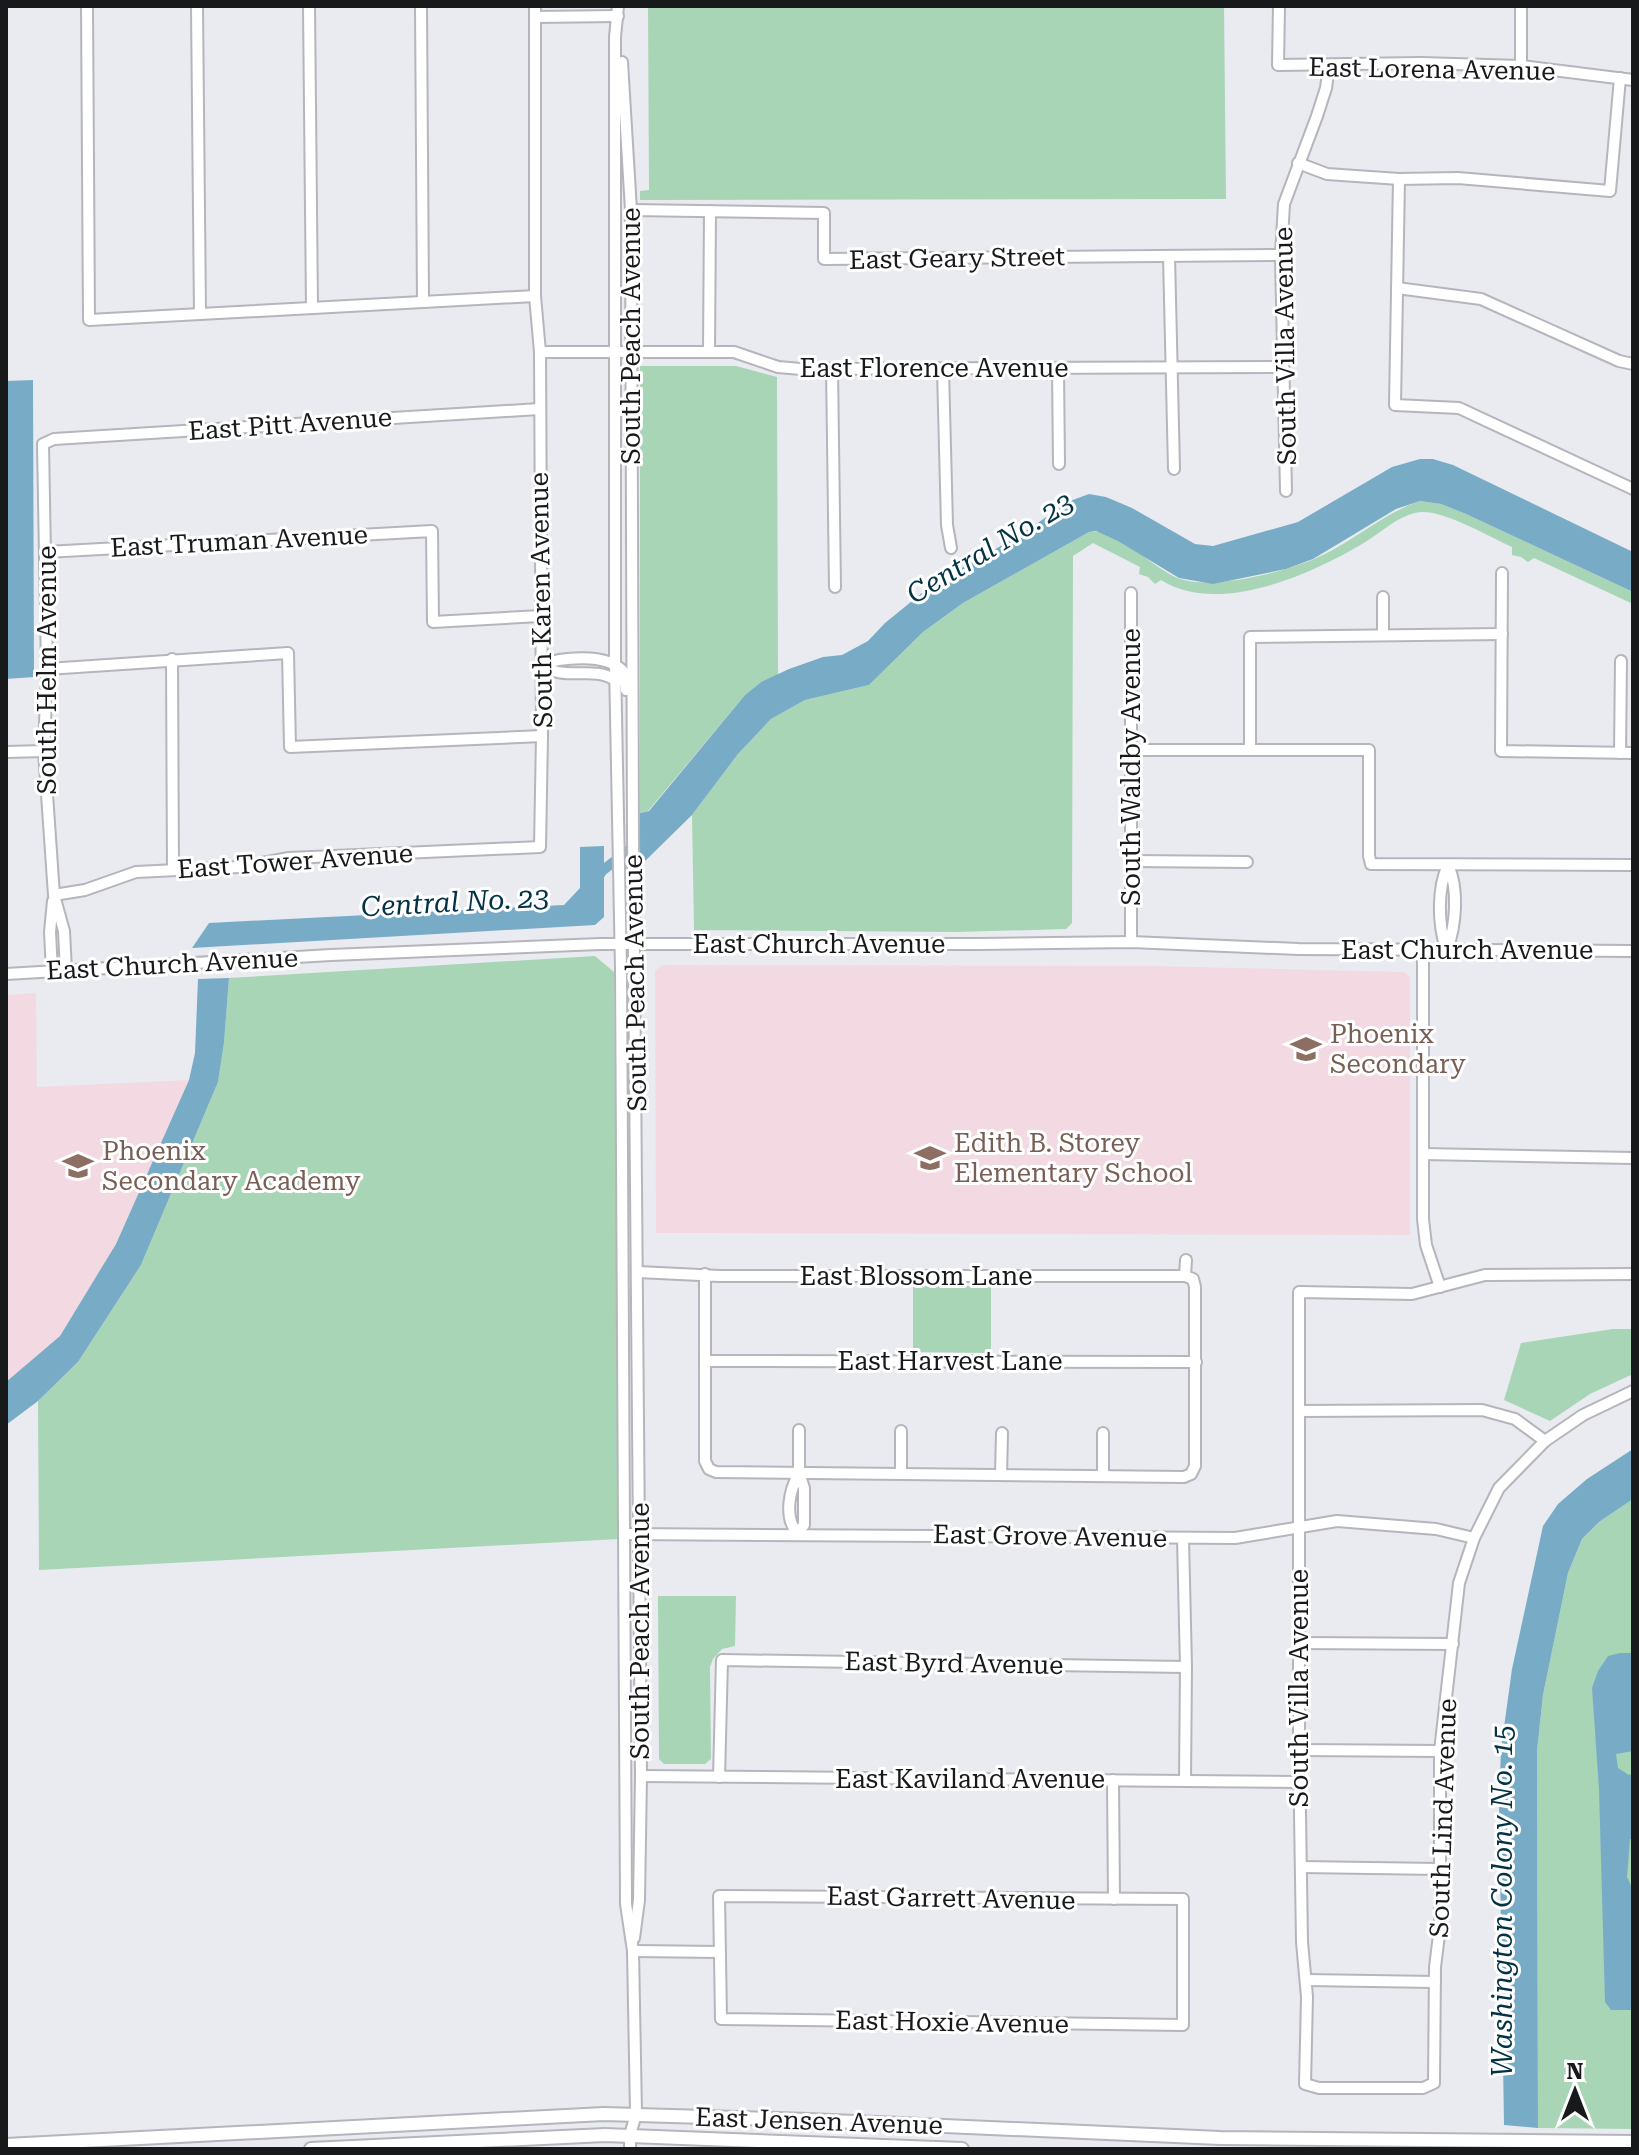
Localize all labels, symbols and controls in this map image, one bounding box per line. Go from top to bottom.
street label: East Lorena Avenue [1308,52,1556,86]
street label: South Peach Avenue [616,207,646,465]
street label: South Villa Avenue [1268,227,1302,465]
street label: East Geary Street [849,241,1066,275]
street label: East Florence Avenue [799,353,1069,383]
street label: East Pitt Avenue [187,402,393,446]
street label: South Karen Avenue [524,472,558,728]
water label: Central No. 23 [901,485,1079,611]
street label: East Truman Avenue [109,519,369,563]
street label: South Helm Avenue [32,546,62,794]
street label: South Waldby Avenue [1116,628,1146,906]
street label: East Tower Avenue [176,838,414,884]
street label: South Peach Avenue [618,854,652,1112]
water label: Central No. 23 [360,881,550,923]
street label: East Church Avenue [693,929,945,959]
street label: East Church Avenue [1341,935,1593,965]
street label: East Church Avenue [45,942,299,986]
place label: Phoenix Secondary [1330,1019,1466,1079]
school or university icon: Phoenix Secondary [1289,1032,1323,1066]
place label: Edith B. Storey Elementary School [954,1128,1192,1188]
place label: Phoenix Secondary Academy [102,1136,361,1196]
school or university icon: Edith B. Storey Elementary School [913,1141,947,1175]
school or university icon: Phoenix Secondary Academy [61,1149,95,1183]
street label: East Blossom Lane [799,1261,1033,1291]
street label: East Harvest Lane [837,1346,1063,1376]
street label: South Peach Avenue [625,1502,655,1760]
street label: East Grove Avenue [933,1519,1167,1553]
street label: South Villa Avenue [1284,1569,1314,1807]
street label: East Byrd Avenue [844,1646,1064,1680]
street label: South Lind Avenue [1424,1698,1462,1938]
water label: Washington Colony No. 15 [1486,1725,1519,2077]
street label: East Kaviland Avenue [835,1764,1105,1794]
street label: East Garrett Avenue [826,1881,1076,1915]
street label: East Hoxie Avenue [835,2005,1069,2039]
north arrow [1535,2051,1615,2131]
text: N [1567,2059,1584,2084]
street label: East Jensen Avenue [695,2102,943,2140]

